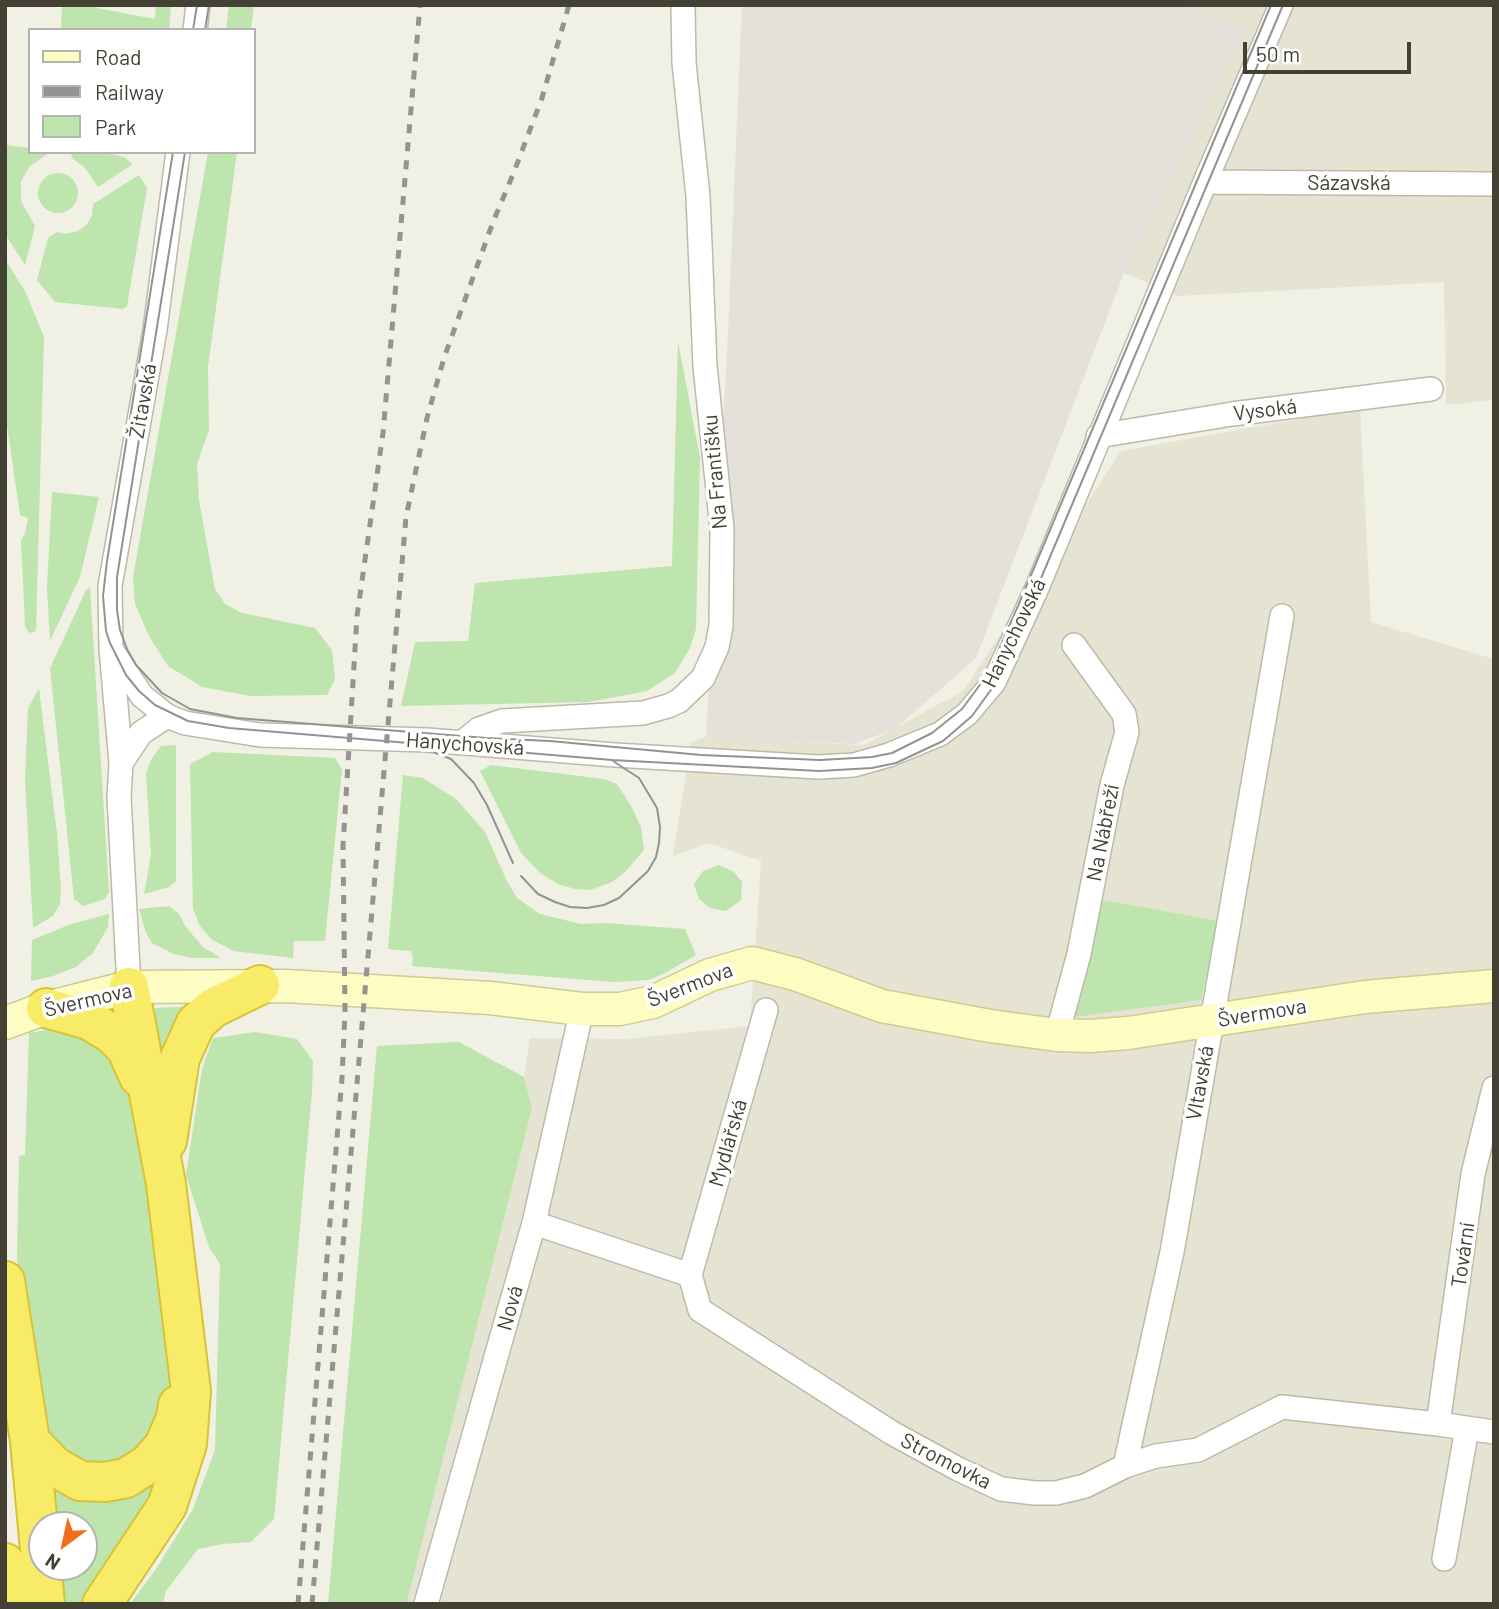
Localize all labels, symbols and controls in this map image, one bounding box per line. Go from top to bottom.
legend [28,28,256,154]
scale bar [1247,28,1415,72]
text: 50 m [1256,41,1300,66]
text: Road [95,44,141,69]
text: Railway [95,79,164,104]
text: Park [95,114,136,139]
street label: Sázavská [1307,170,1391,196]
street label: Žitavská [124,362,162,440]
street label: Vysoká [1232,394,1298,426]
street label: Na Františku [697,413,733,531]
street label: Hanychovská [977,574,1051,692]
street label: Hanychovská [405,727,525,761]
street label: Na Nábřeží [1081,782,1125,884]
street label: Švermova [644,957,736,1013]
street label: Švermova [42,978,134,1022]
street label: Švermova [1216,994,1308,1032]
street label: Vltavská [1181,1043,1219,1123]
street label: Mydlářská [703,1096,753,1190]
street label: Tovární [1446,1221,1480,1289]
street label: Nová [492,1283,528,1333]
street label: Stromovka [897,1427,995,1495]
north arrow [28,1511,98,1581]
text: N [41,1549,64,1575]

